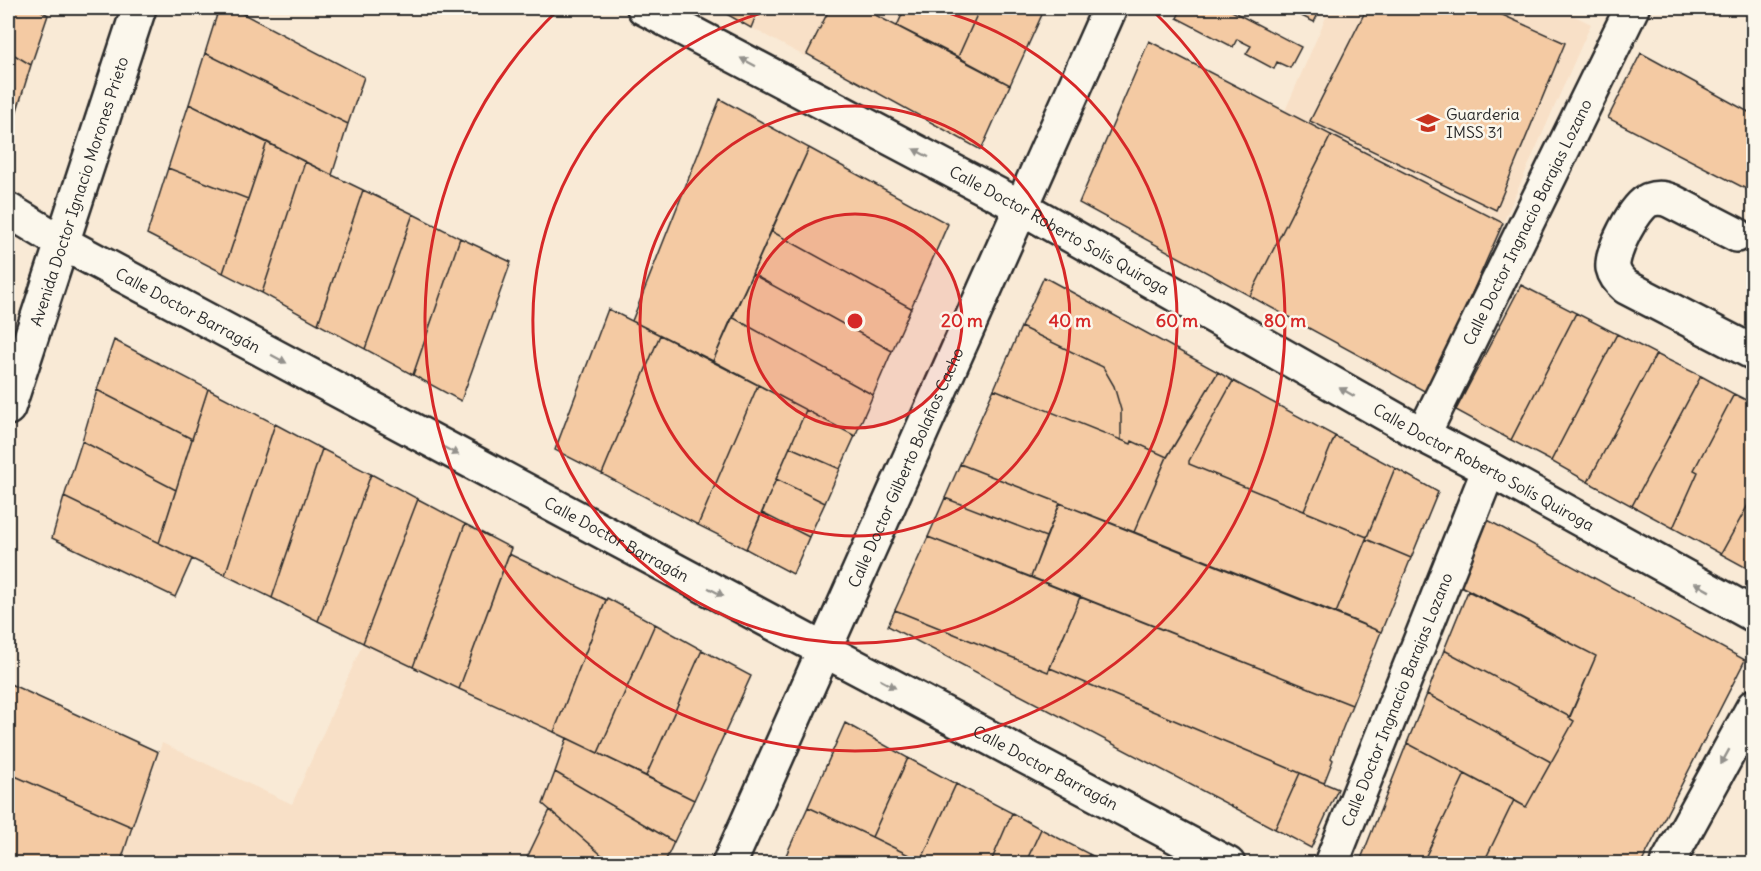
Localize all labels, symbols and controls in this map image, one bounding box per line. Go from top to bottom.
street label: Avenida Doctor Ignacio Morones Prieto [25,54,132,329]
one-way arrow [739,57,756,67]
street label: Calle Doctor Ingnacio Barajas Lozano [1458,96,1596,349]
place label: Guarderia IMSS 31 [1446,104,1520,142]
school or university icon: Guarderia IMSS 31 [1415,110,1441,136]
one-way arrow [912,149,929,158]
street label: Calle Doctor Roberto Solís Quiroga [946,161,1173,299]
street label: Calle Doctor Barragán [112,263,264,357]
text: 20 m [941,309,983,332]
text: 40 m [1049,309,1091,332]
text: 60 m [1156,309,1198,332]
text: 80 m [1264,309,1306,332]
centre of rings [845,311,865,331]
street label: Calle Doctor Gilberto Bolaños Cacho [843,344,968,591]
one-way arrow [271,354,288,364]
one-way arrow [1338,387,1355,397]
street label: Calle Doctor Roberto Solís Quiroga [1370,399,1598,535]
one-way arrow [443,446,460,456]
street label: Calle Doctor Barragán [541,492,693,586]
street label: Calle Doctor Ingnacio Barajas Lozano [1337,570,1456,830]
one-way arrow [1694,582,1711,592]
one-way arrow [707,587,724,597]
one-way arrow [879,679,896,689]
street label: Calle Doctor Barragán [970,721,1122,814]
one-way arrow [1720,749,1730,766]

